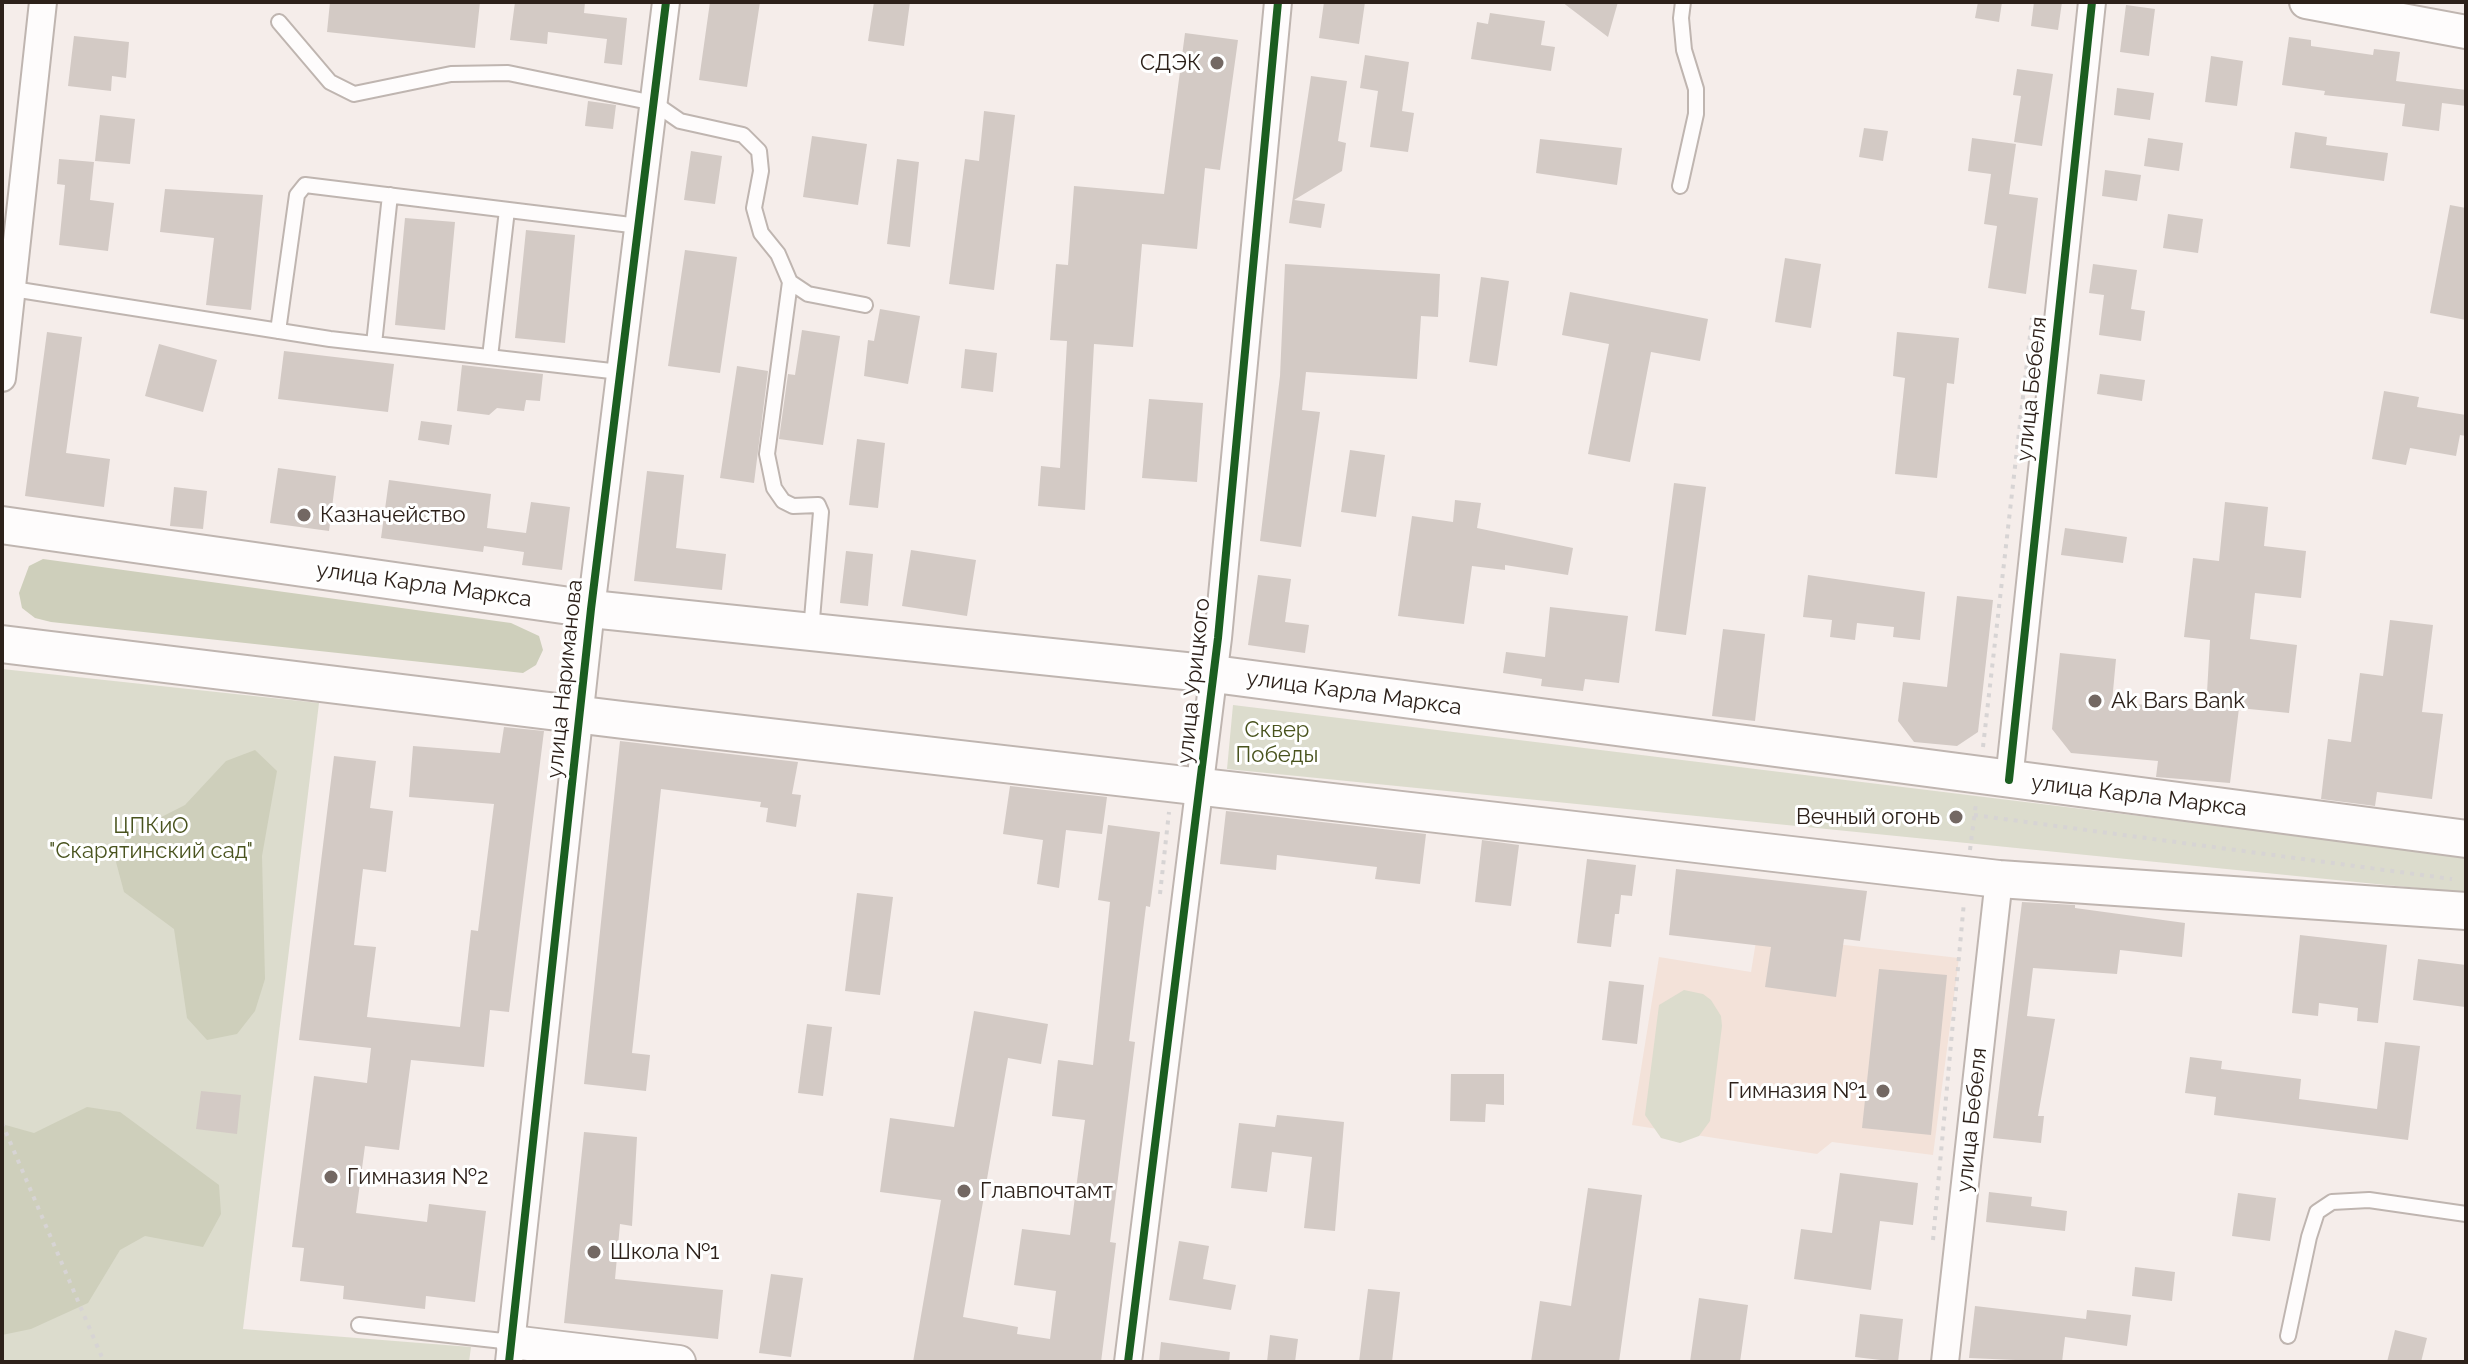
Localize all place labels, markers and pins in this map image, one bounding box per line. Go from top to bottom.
place label: СДЭК [1140,50,1201,76]
marker: СДЭК [1208,54,1226,72]
place label: Казначейство [320,502,466,528]
marker: Казначейство [295,506,313,524]
place label: Ak Bars Bank [2111,688,2245,714]
marker: Ak Bars Bank [2086,692,2104,710]
place label: Вечный огонь [1796,804,1940,830]
marker: Вечный огонь [1947,808,1965,826]
place label: Гимназия №1 [1728,1078,1867,1104]
marker: Гимназия №1 [1874,1082,1892,1100]
place label: Гимназия №2 [347,1164,488,1190]
marker: Гимназия №2 [322,1168,340,1186]
place label: Главпочтамт [980,1178,1113,1204]
marker: Главпочтамт [955,1182,973,1200]
place label: Школа №1 [610,1239,719,1265]
marker: Школа №1 [585,1243,603,1261]

